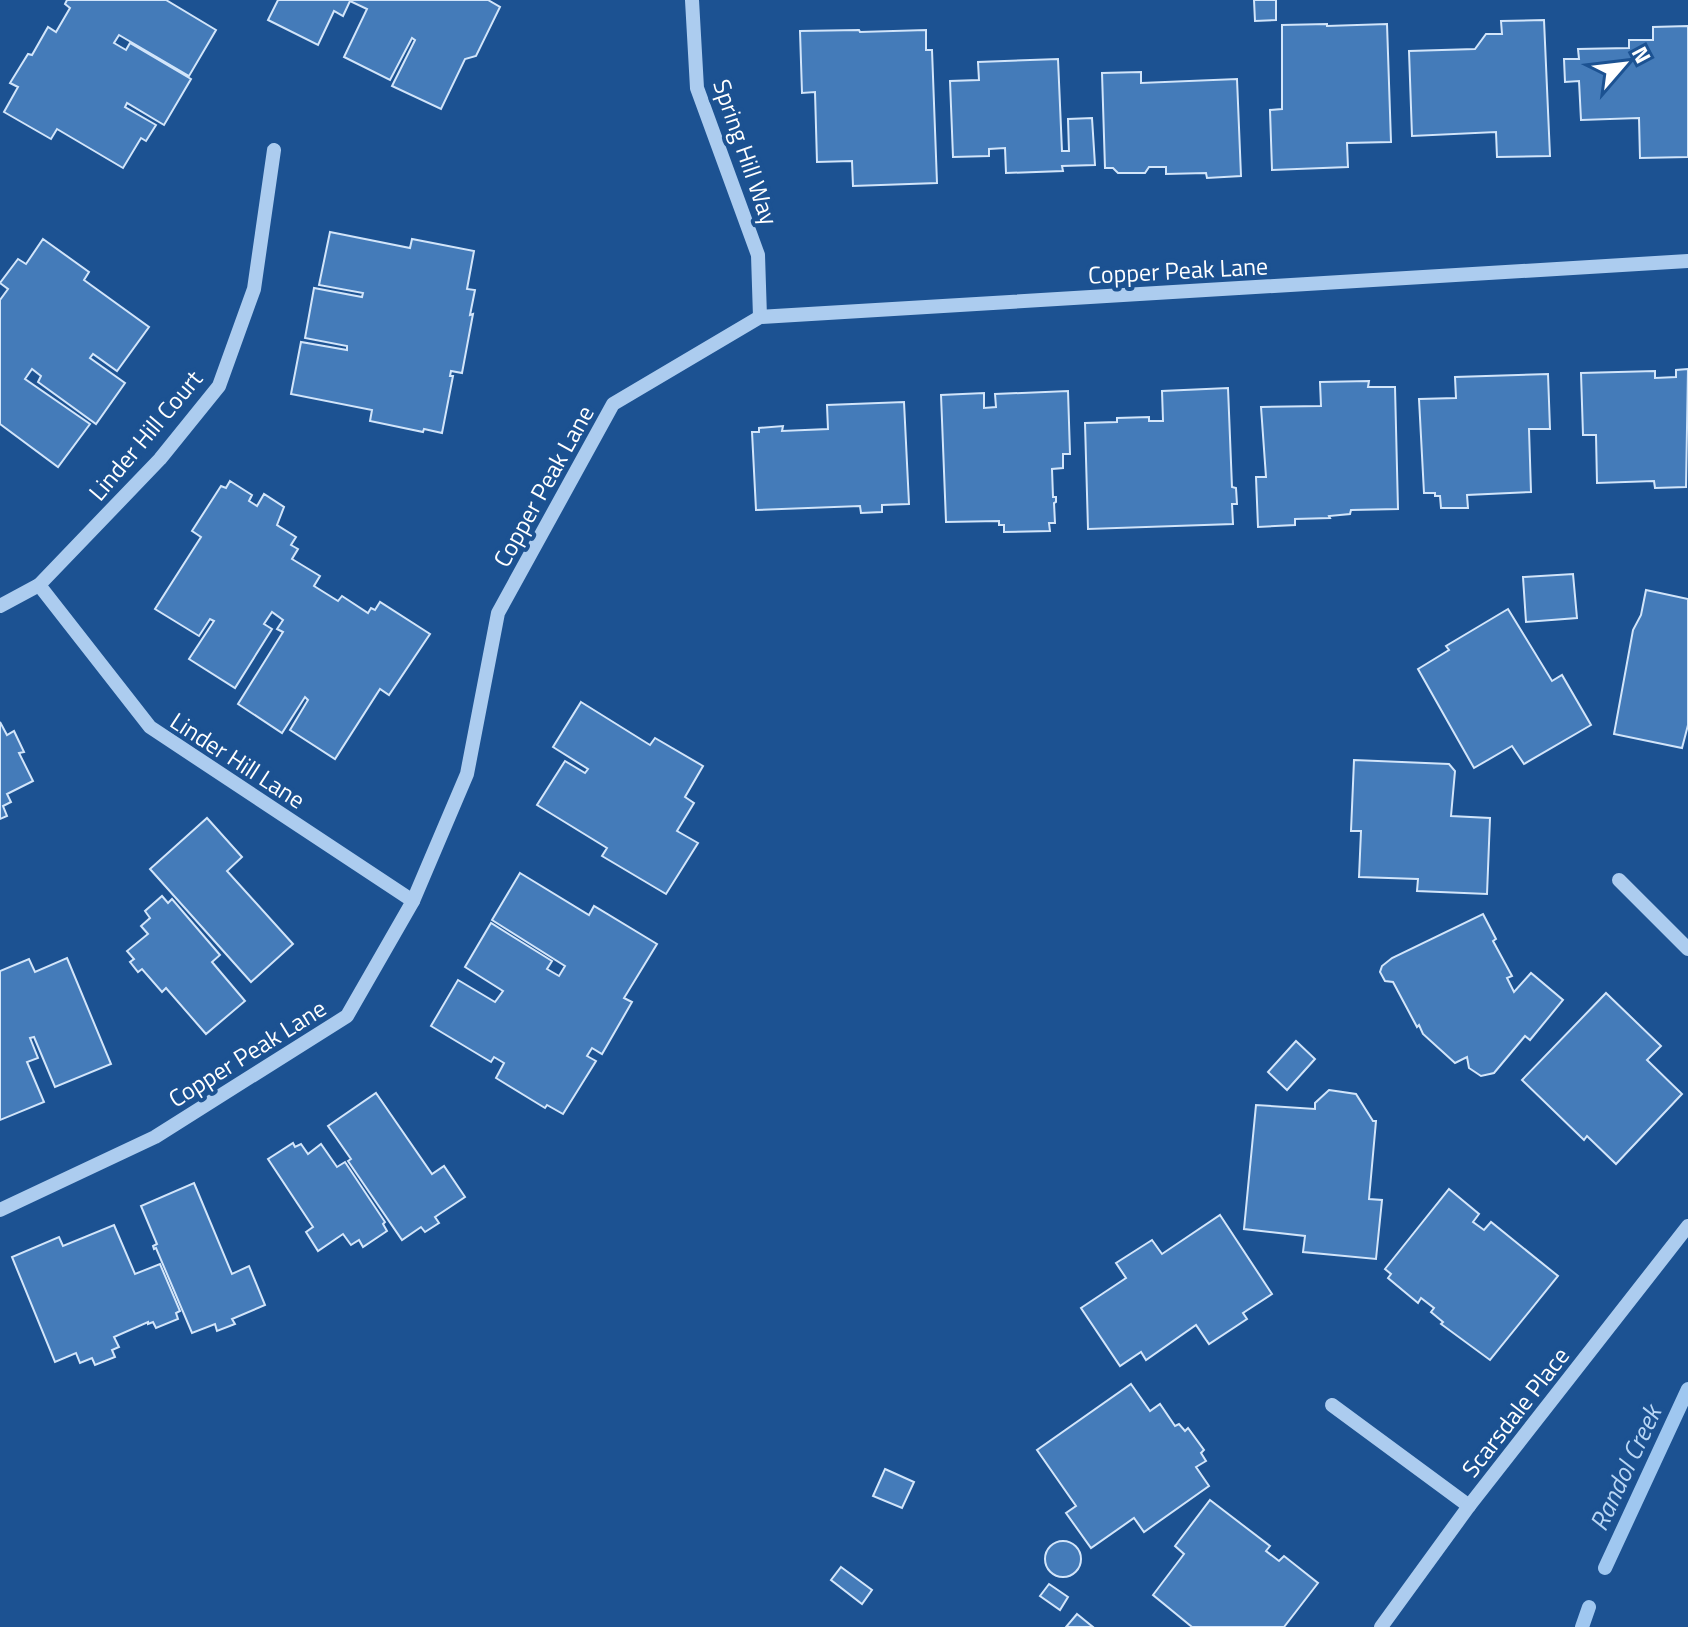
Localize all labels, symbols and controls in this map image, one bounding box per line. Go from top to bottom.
north arrow [1584,24,1664,104]
text: N [1623,40,1660,69]
street label: Spring Hill Way [704,74,788,230]
street label: Copper Peak Lane [1087,247,1269,293]
street label: Linder Hill Court [80,361,211,508]
street label: Copper Peak Lane [484,399,602,573]
street label: Linder Hill Lane [163,703,313,817]
street label: Copper Peak Lane [161,990,333,1116]
street label: Scarsdale Place [1453,1339,1577,1485]
water label: Randol Creek [1579,1396,1672,1537]

